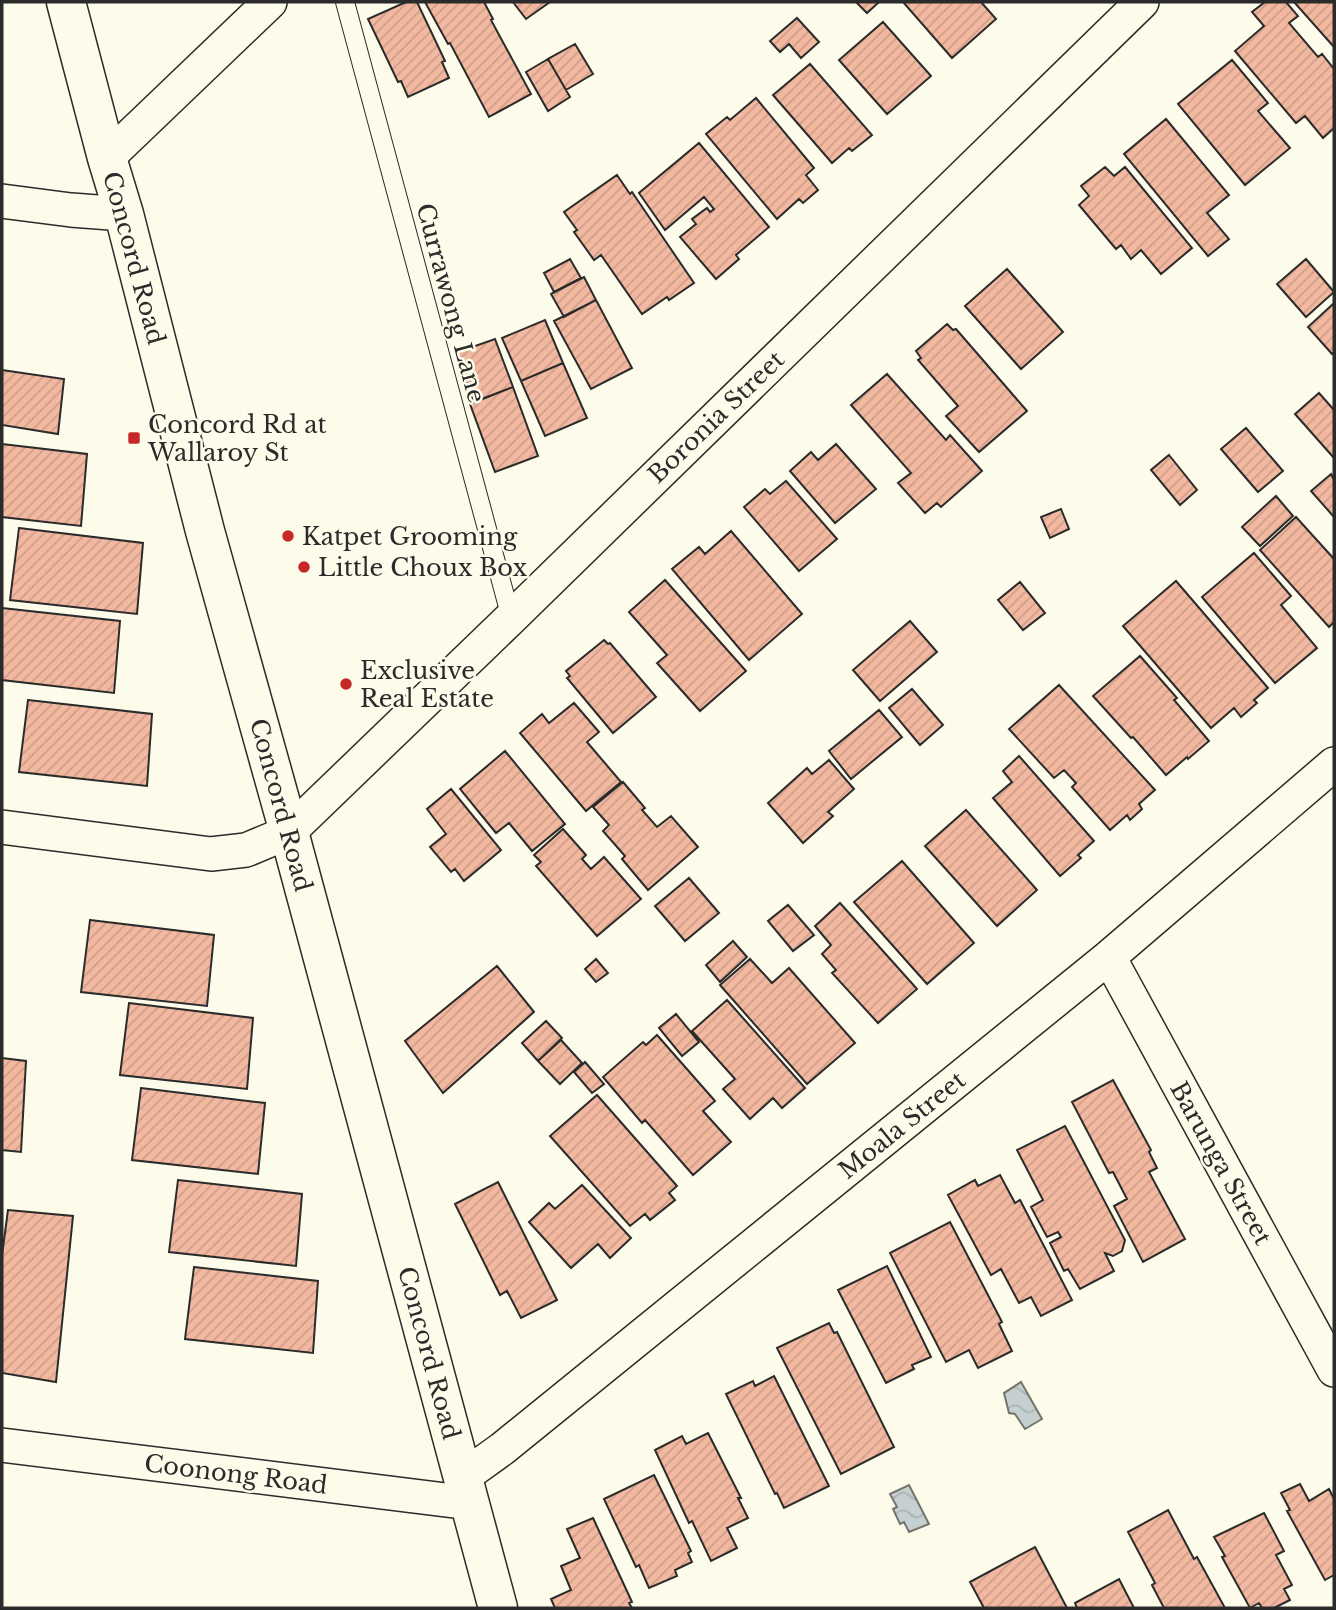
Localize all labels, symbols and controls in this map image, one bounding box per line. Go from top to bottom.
street label: Concord Road [97,168,171,348]
street label: Currawong Lane [410,200,492,406]
street label: Boronia Street [642,345,790,489]
place label: Concord Rd at Wallaroy St [147,410,327,467]
marker: Concord Rd at Wallaroy St [126,430,142,446]
place label: Katpet Grooming [302,522,518,551]
marker: Katpet Grooming [280,528,296,544]
place label: Little Choux Box [318,553,527,582]
marker: Little Choux Box [296,559,312,575]
place label: Exclusive Real Estate [360,656,494,713]
marker: Exclusive Real Estate [338,676,354,692]
street label: Concord Road [244,715,318,895]
street label: Moala Street [833,1065,971,1185]
street label: Barunga Street [1164,1076,1278,1250]
street label: Concord Road [392,1263,466,1443]
street label: Coonong Road [143,1448,329,1500]

